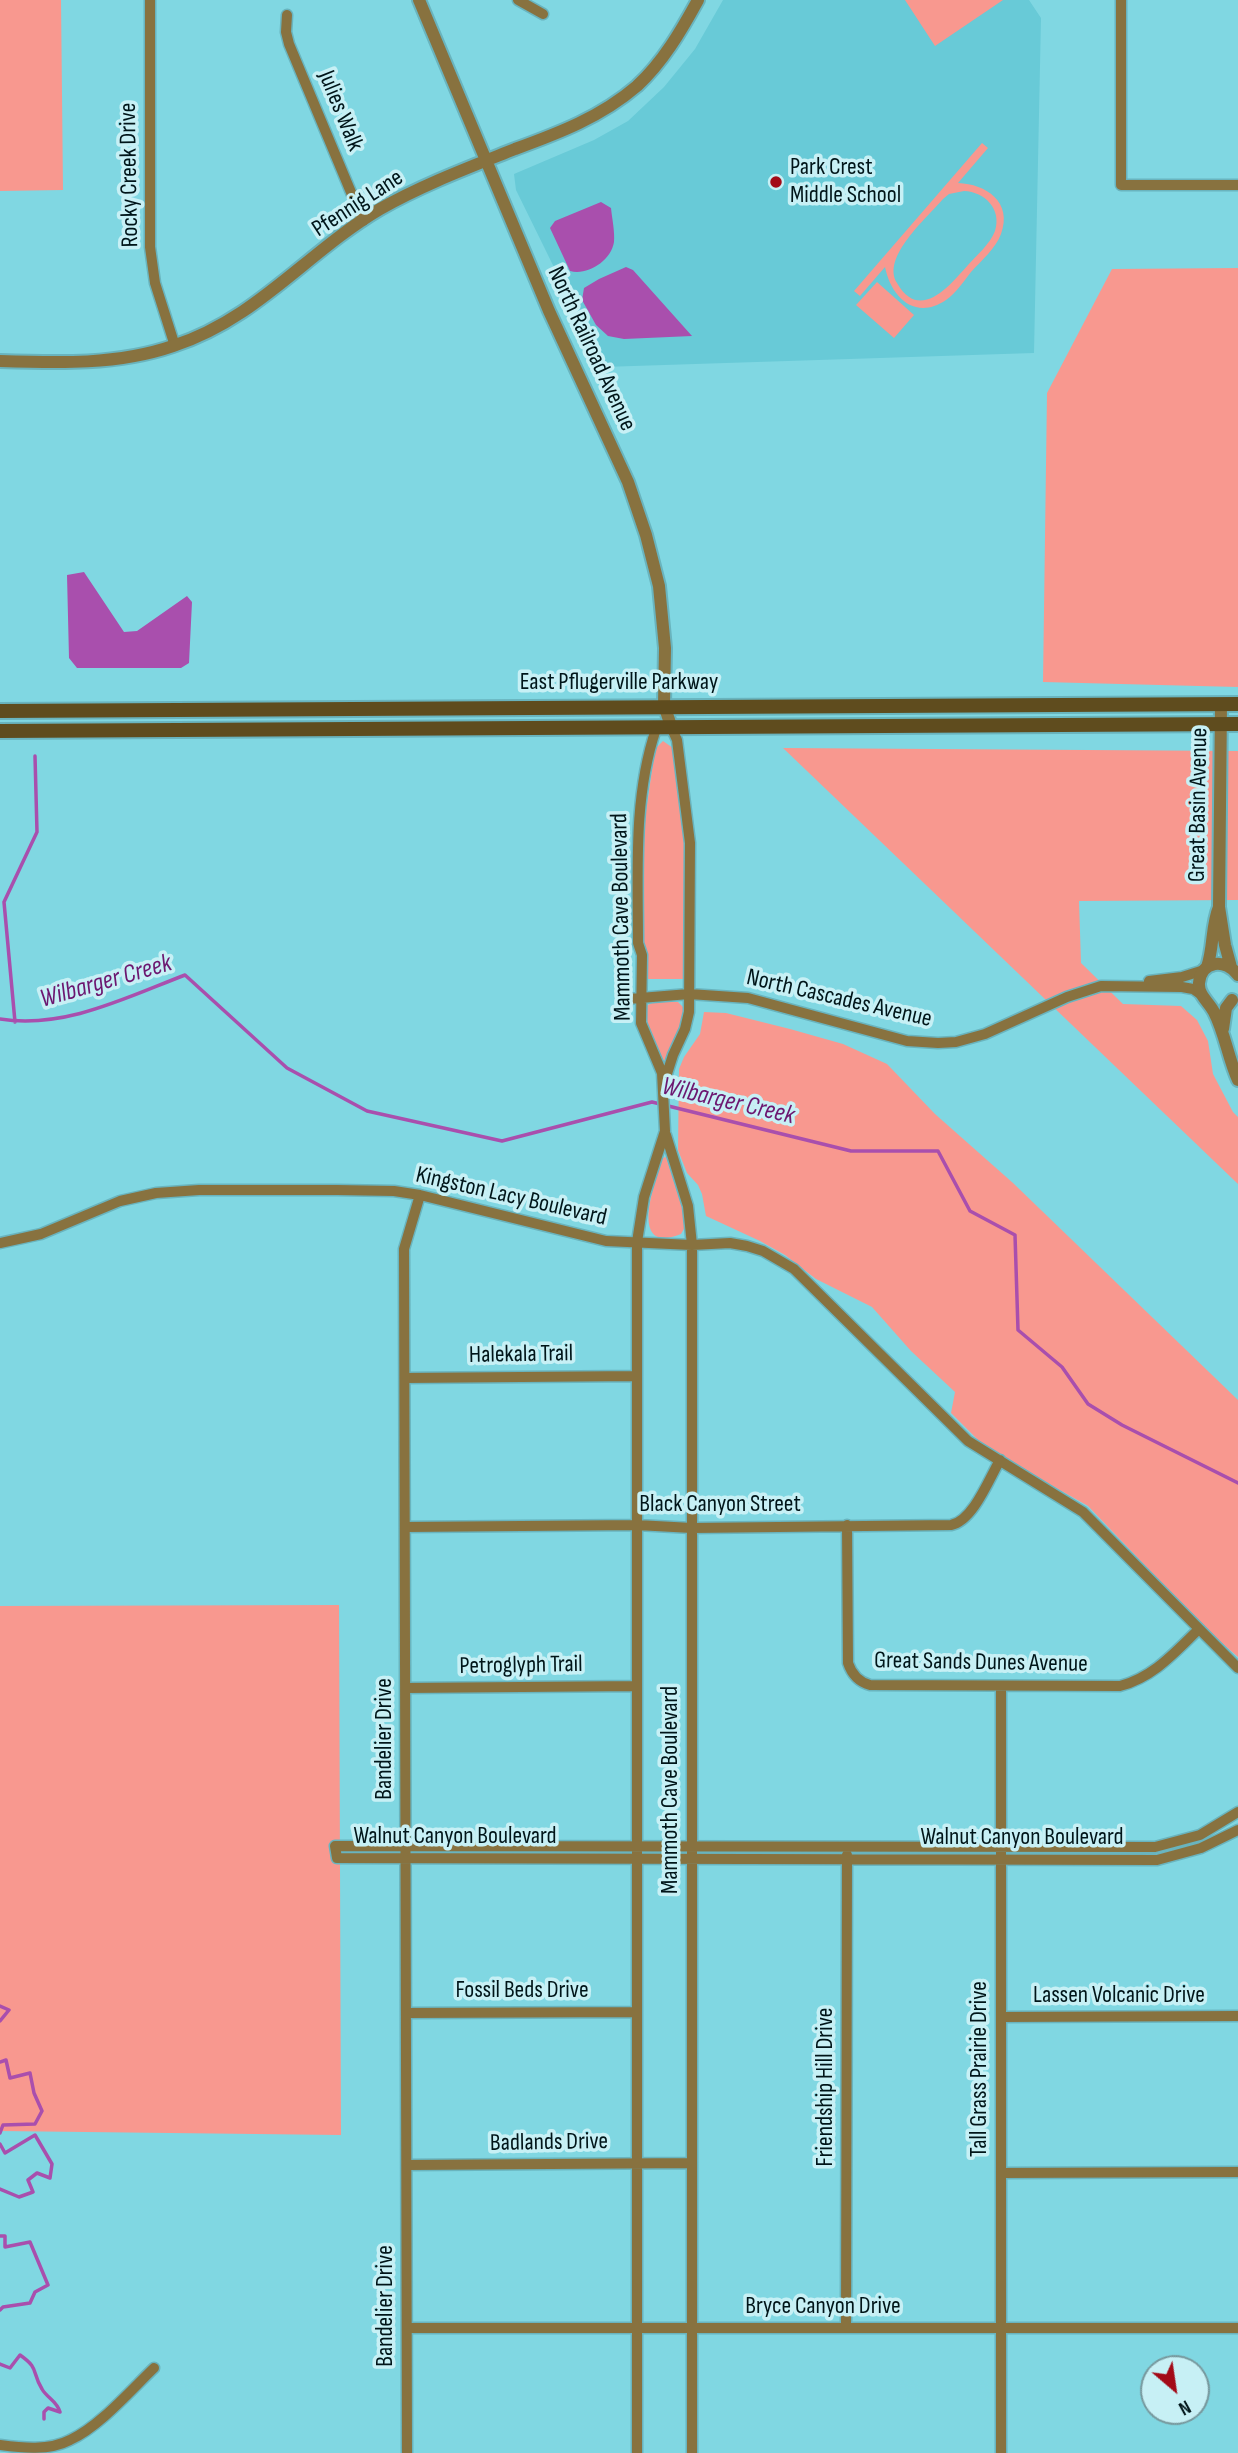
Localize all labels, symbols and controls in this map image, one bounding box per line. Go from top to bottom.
street label: Julies Walk [311,67,369,155]
street label: Rocky Creek Drive [114,102,146,248]
place label: Park Crest Middle School [790,154,901,210]
street label: Pfennig Lane [307,164,409,244]
marker: Park Crest Middle School [768,174,784,190]
street label: North Railroad Avenue [540,262,642,436]
street label: East Pflugerville Parkway [520,669,718,697]
street label: Great Basin Avenue [1183,728,1215,882]
street label: Mammoth Cave Boulevard [606,813,638,1021]
water label: Wilbarger Creek [37,948,175,1016]
street label: North Cascades Avenue [744,964,934,1034]
water label: Wilbarger Creek [659,1072,797,1132]
street label: Kingston Lacy Boulevard [413,1161,609,1233]
street label: Halekala Trail [469,1340,573,1370]
street label: Black Canyon Street [639,1491,801,1519]
street label: Great Sands Dunes Avenue [874,1647,1088,1679]
street label: Petroglyph Trail [459,1651,583,1681]
street label: Bandelier Drive [371,1678,399,1800]
street label: Mammoth Cave Boulevard [657,1686,685,1894]
street label: Walnut Canyon Boulevard [353,1823,557,1851]
street label: Walnut Canyon Boulevard [920,1824,1124,1852]
street label: Fossil Beds Drive [455,1977,589,2005]
street label: Tall Grass Prairie Drive [966,1981,994,2157]
street label: Lassen Volcanic Drive [1033,1982,1205,2010]
street label: Friendship Hill Drive [812,2008,840,2166]
street label: Badlands Drive [490,2128,608,2158]
street label: Bandelier Drive [372,2245,400,2367]
street label: Bryce Canyon Drive [745,2293,901,2321]
north arrow [1140,2355,1210,2425]
text: N [1174,2395,1194,2420]

